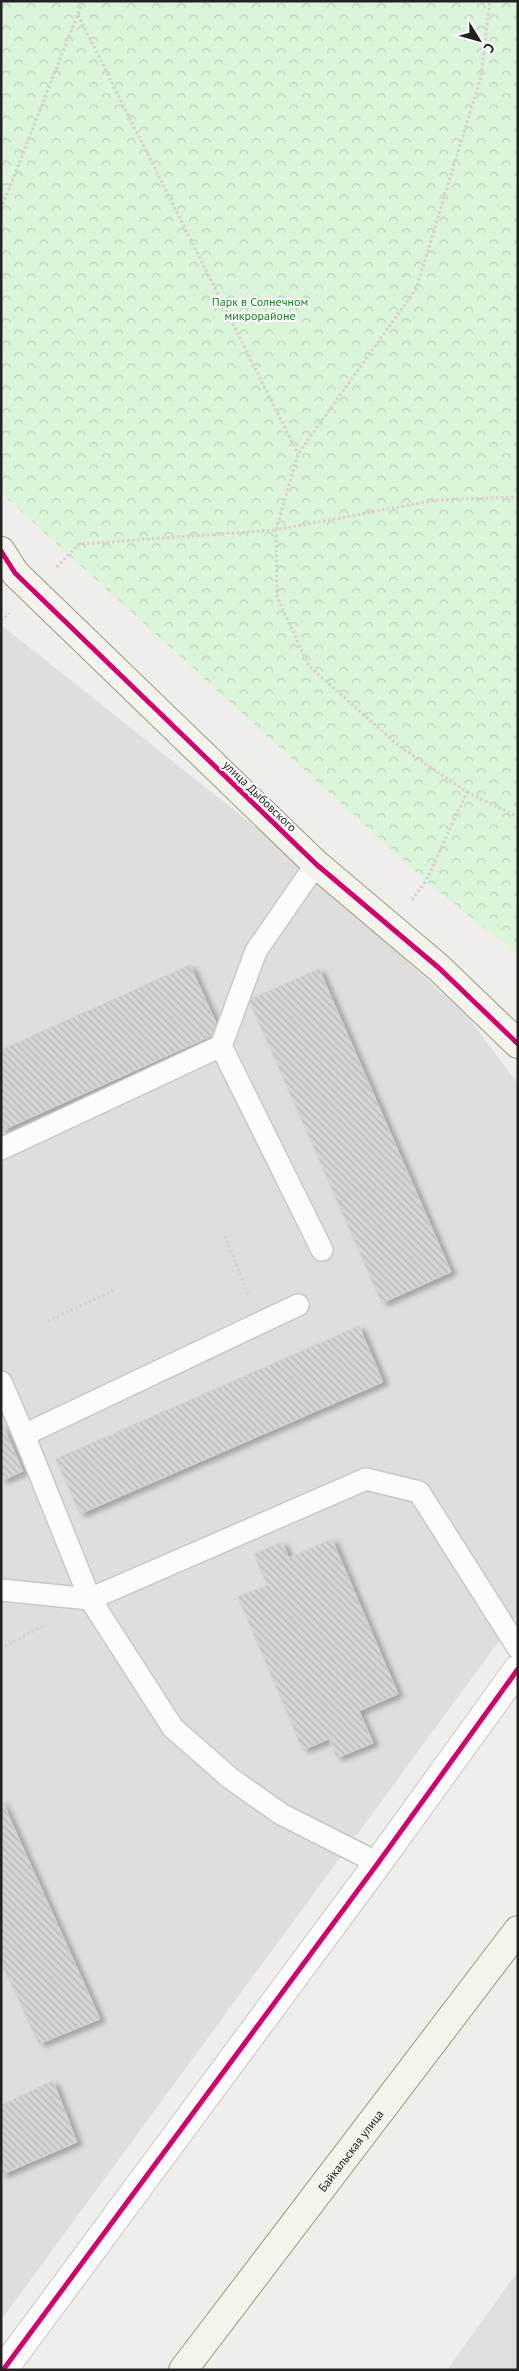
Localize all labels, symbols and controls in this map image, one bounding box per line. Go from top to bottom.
north arrow [454,15,504,65]
text: С [480,39,499,57]
park label: Парк в Солнечном микрорайоне [212,294,308,323]
street label: улица Дыбовского [220,757,300,835]
street label: Байкальская улица [314,2106,386,2194]

